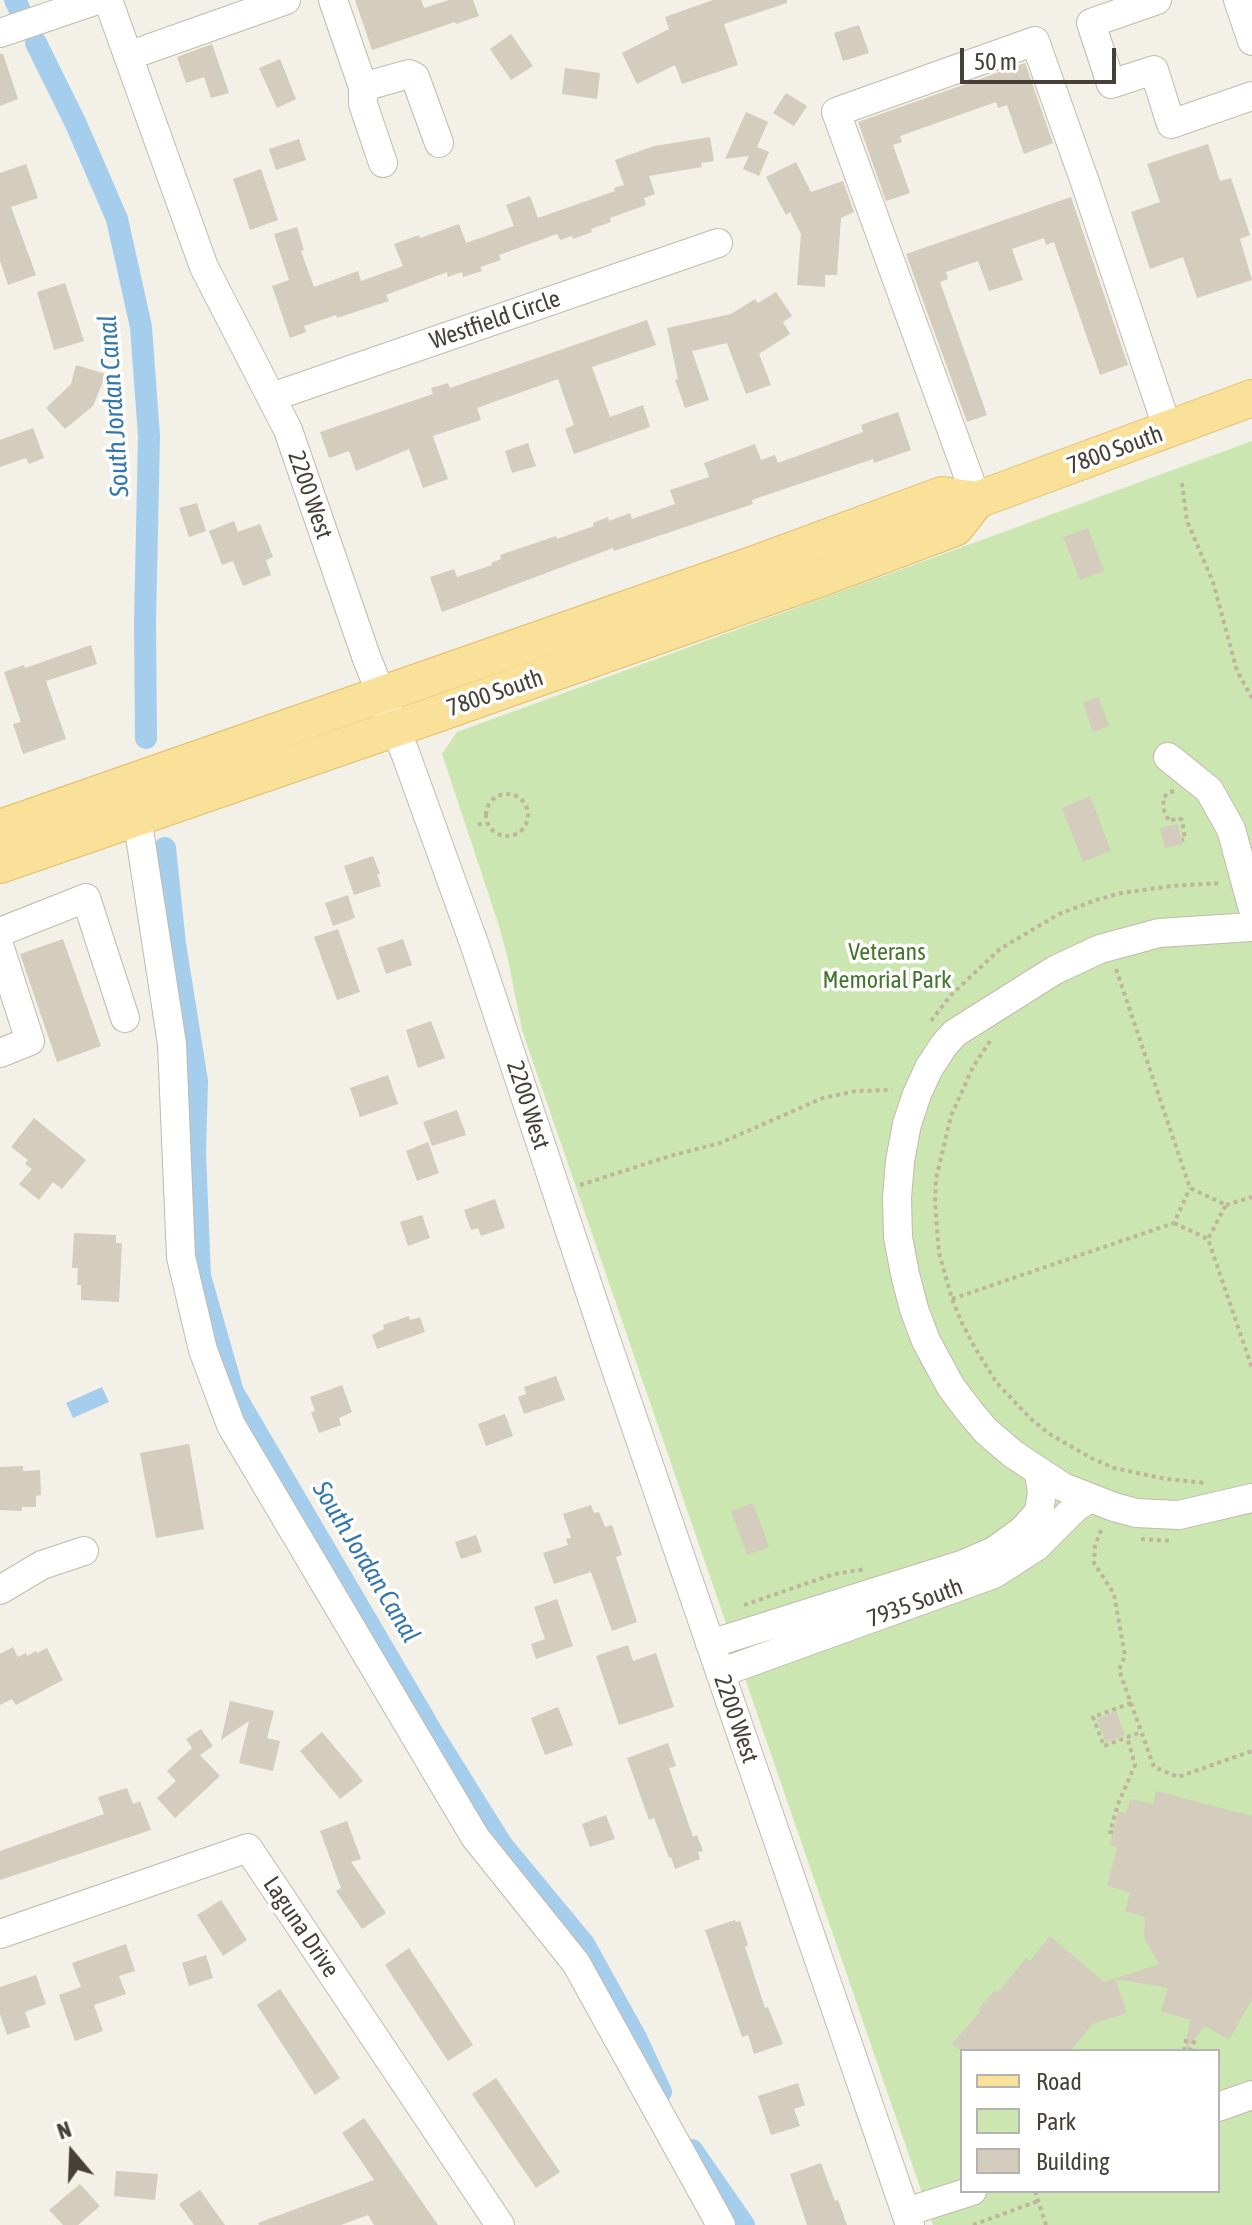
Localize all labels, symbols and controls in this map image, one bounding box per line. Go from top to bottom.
scale bar [964,32,1120,82]
text: 50 m [974,48,1017,75]
street label: Westfield Circle [426,284,564,356]
water label: South Jordan Canal [92,314,136,498]
street label: 7800 South [1063,419,1167,481]
street label: 2200 West [282,447,338,543]
street label: 7800 South [443,663,547,723]
park label: Veterans Memorial Park [822,938,952,994]
street label: 2200 West [500,1057,556,1153]
water label: South Jordan Canal [306,1476,426,1648]
street label: 7935 South [863,1572,967,1634]
street label: 2200 West [708,1671,764,1767]
street label: Laguna Drive [257,1871,345,1983]
legend [960,2049,1220,2193]
text: Road [1036,2068,1082,2095]
text: Park [1036,2108,1076,2135]
north arrow [32,2113,112,2193]
text: N [54,2116,75,2145]
text: Building [1036,2148,1109,2175]

